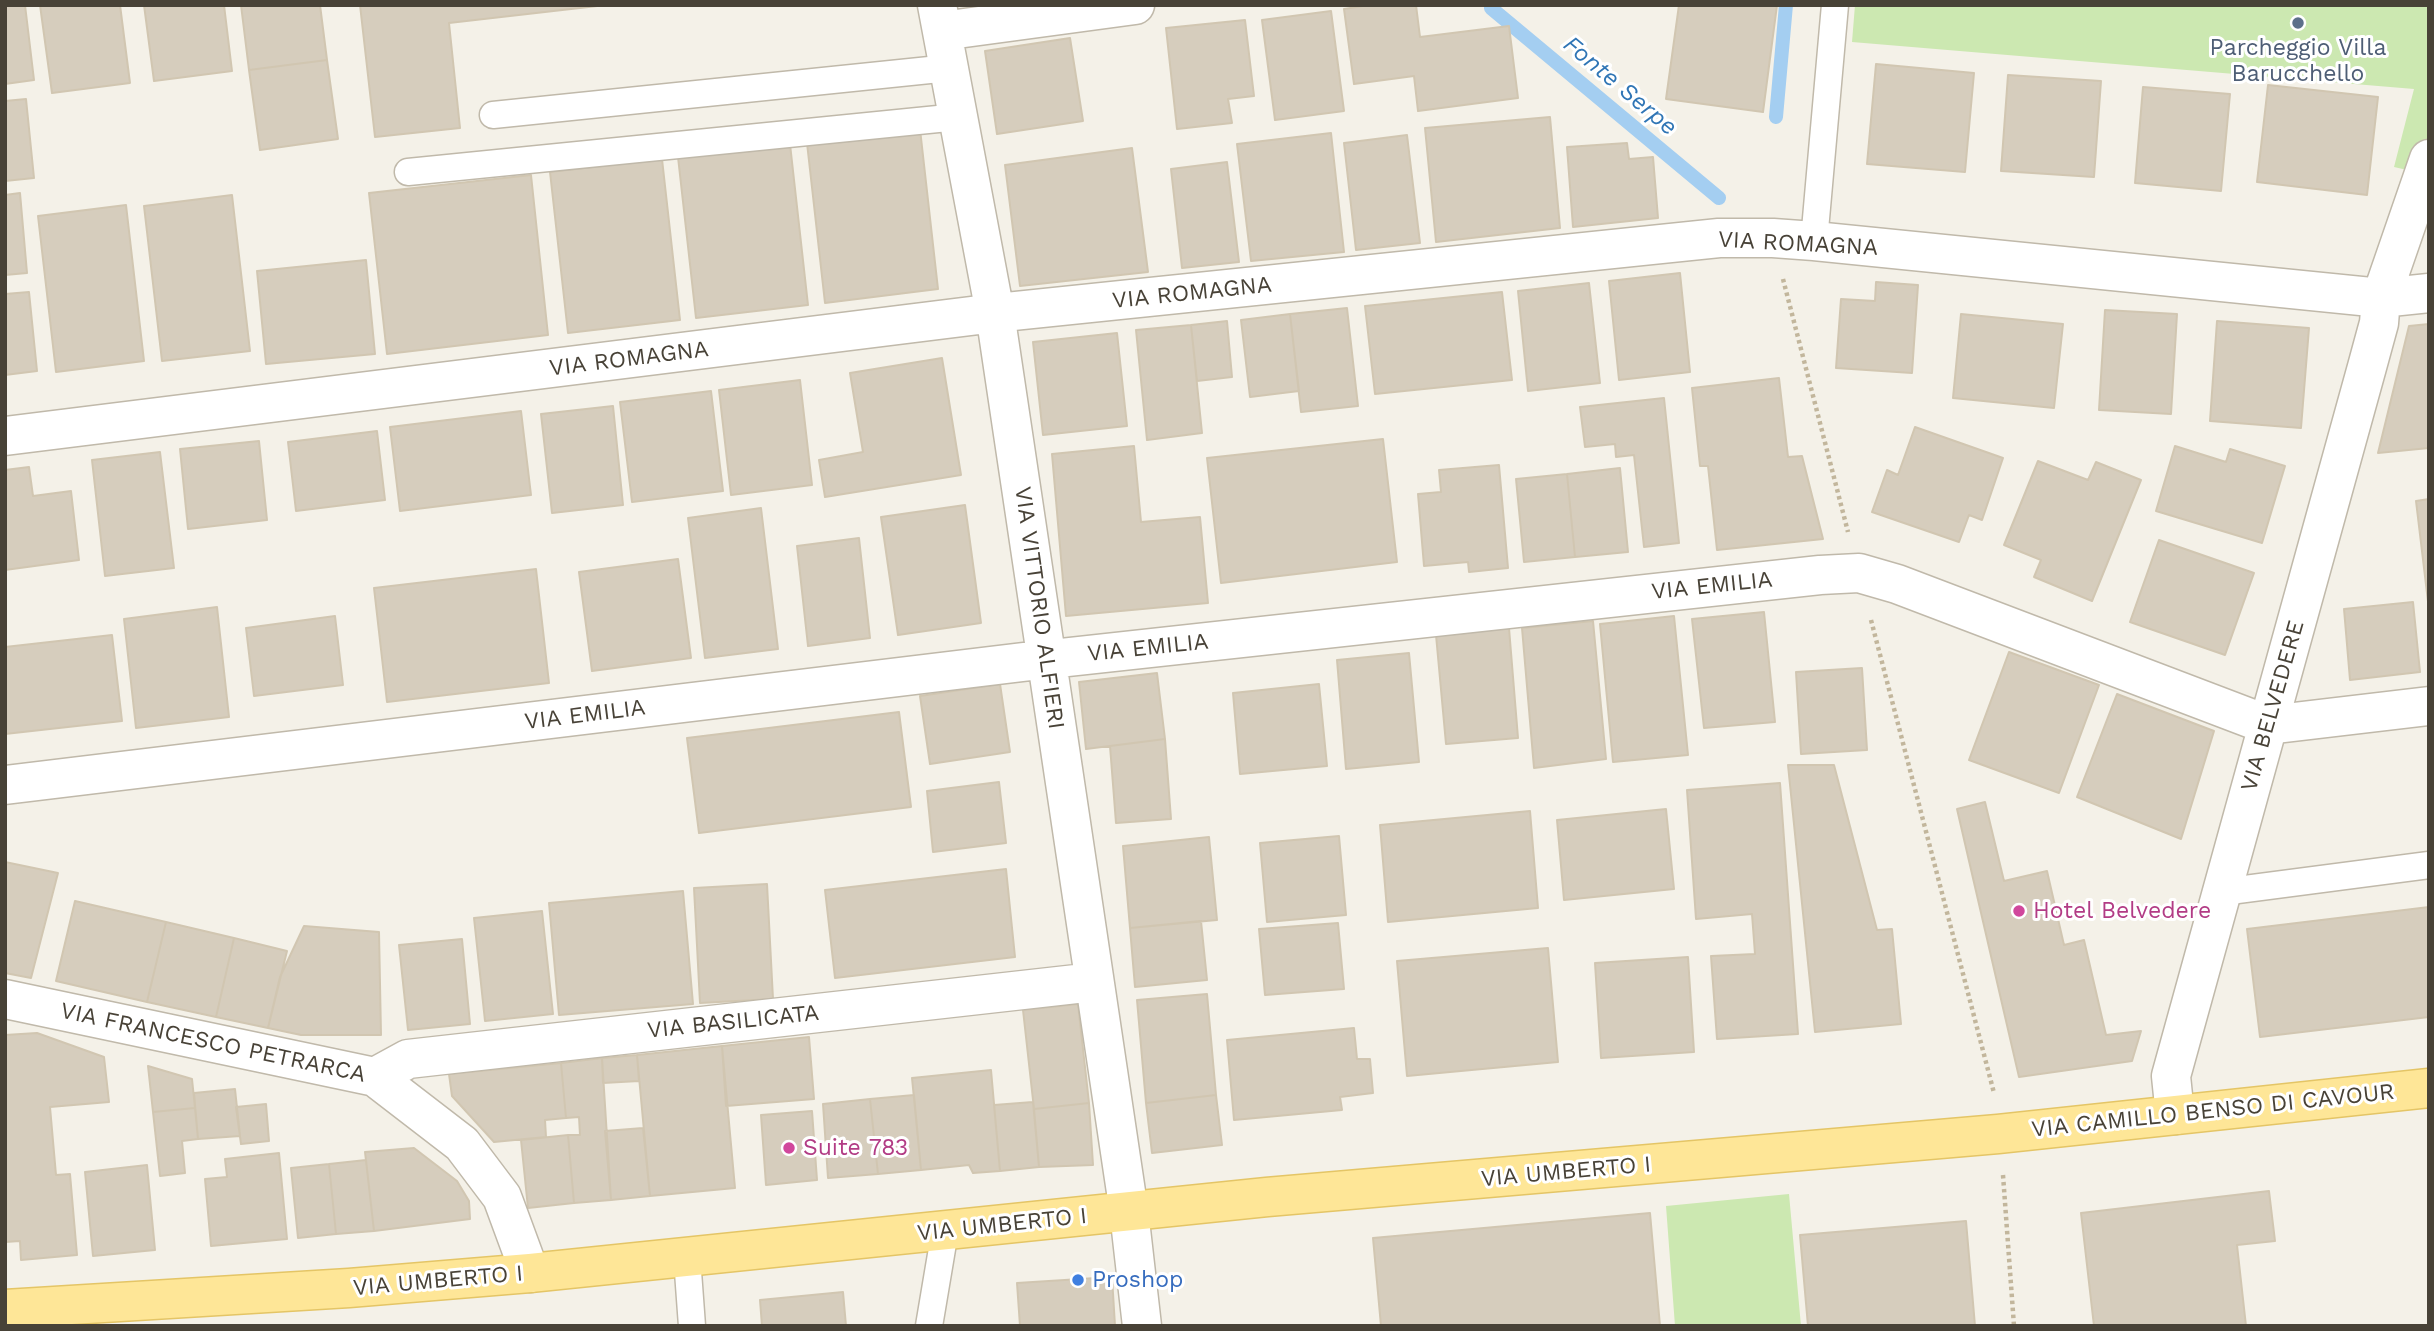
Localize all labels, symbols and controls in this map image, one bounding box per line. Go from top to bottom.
marker: Parcheggio Villa Barucchello [2290,15,2306,31]
water label: Fonte Serpe [1557,30,1683,142]
place label: Parcheggio Villa Barucchello [2210,34,2386,88]
street label: VIA ROMAGNA [1717,226,1879,262]
street label: VIA ROMAGNA [1111,271,1273,315]
street label: VIA ROMAGNA [548,336,710,382]
street label: VIA VITTORIO ALFIERI [1008,485,1070,731]
street label: VIA EMILIA [1650,566,1774,606]
street label: VIA BELVEDERE [2235,617,2311,795]
street label: VIA EMILIA [1086,628,1210,668]
street label: VIA EMILIA [523,694,647,736]
place label: Hotel Belvedere [2033,897,2211,925]
marker: Hotel Belvedere [2011,903,2027,919]
street label: VIA FRANCESCO PETRARCA [58,997,368,1089]
street label: VIA BASILICATA [646,999,820,1045]
street label: VIA CAMILLO BENSO DI CAVOUR [2030,1078,2396,1144]
place label: Suite 783 [803,1134,908,1162]
marker: Suite 783 [781,1140,797,1156]
street label: VIA UMBERTO I [1480,1151,1652,1193]
street label: VIA UMBERTO I [916,1202,1088,1248]
street label: VIA UMBERTO I [352,1260,524,1302]
place label: Proshop [1092,1266,1183,1294]
marker: Proshop [1070,1272,1086,1288]

